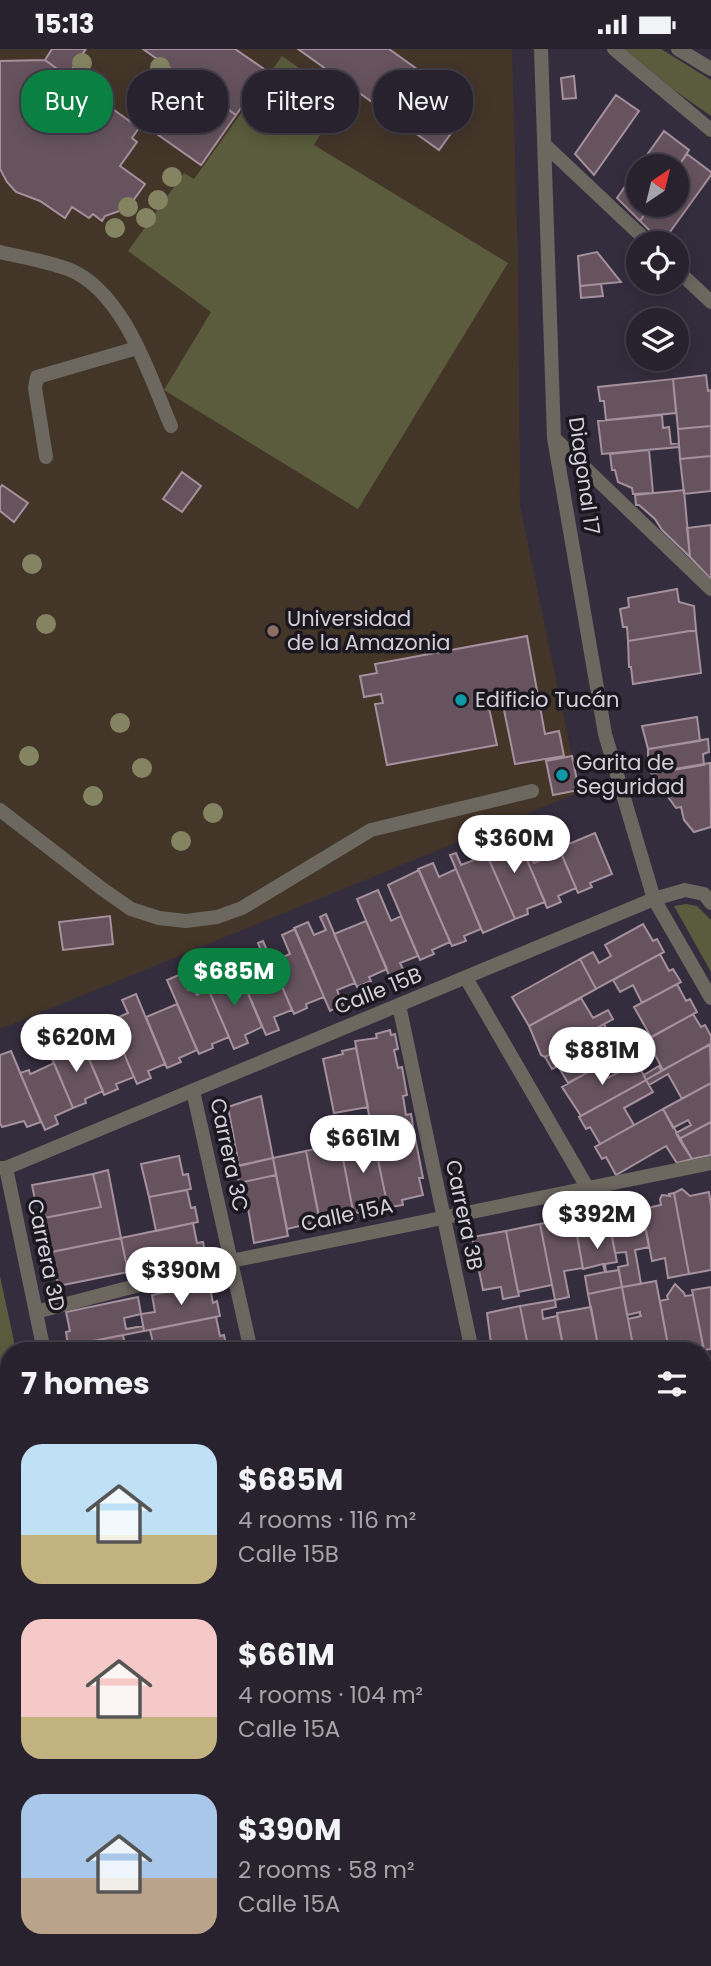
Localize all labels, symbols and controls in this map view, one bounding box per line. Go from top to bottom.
text: 15:13 [35,6,95,42]
chip: Buy [21,70,113,133]
chip: Rent [127,70,228,133]
chip: Filters [242,70,359,133]
chip: New [373,70,473,133]
north arrow [626,154,690,217]
map controls [626,154,689,371]
button: locate [626,231,689,294]
button: layers [626,308,689,371]
street label: Diagonal 17 [562,415,607,537]
place label: Universidad de la Amazonia [287,604,451,657]
marker: Universidad de la Amazonia [265,623,281,639]
place label: Edificio Tucán [475,685,619,714]
marker: Edificio Tucán [453,692,469,708]
place label: Garita de Seguridad [576,748,685,801]
marker: Garita de Seguridad [554,767,570,783]
pin: $360M [465,815,563,875]
text: $360M [474,822,554,854]
pin: $685M [185,949,283,1008]
text: $685M [194,955,274,987]
street label: Calle 15B [330,960,426,1021]
pin: $620M [27,1014,125,1074]
text: $620M [36,1021,116,1053]
pin: $881M [553,1027,651,1087]
text: $881M [565,1034,639,1066]
street label: Carrera 3C [203,1095,256,1214]
pin: $661M [314,1115,412,1175]
text: $661M [326,1122,400,1154]
street label: Carrera 3B [439,1157,490,1273]
street label: Calle 15A [298,1191,396,1238]
pin: $392M [548,1191,646,1251]
street label: Carrera 3D [20,1196,73,1314]
text: $392M [558,1198,636,1230]
pin: $390M [132,1247,230,1307]
text: $390M [141,1254,221,1286]
text: 7 homes [21,1362,150,1405]
icon: filters [653,1365,691,1403]
text: $685M [238,1458,343,1501]
icon: home [77,1472,161,1556]
text: 4 rooms · 116 m² [238,1504,416,1536]
text: Calle 15B [238,1538,339,1570]
text: $661M [238,1633,335,1676]
icon: home [77,1647,161,1731]
text: 4 rooms · 104 m² [238,1679,423,1711]
text: Calle 15A [238,1713,340,1745]
text: $390M [238,1808,341,1851]
icon: home [77,1822,161,1906]
text: 2 rooms · 58 m² [238,1854,415,1886]
text: Calle 15A [238,1888,340,1920]

